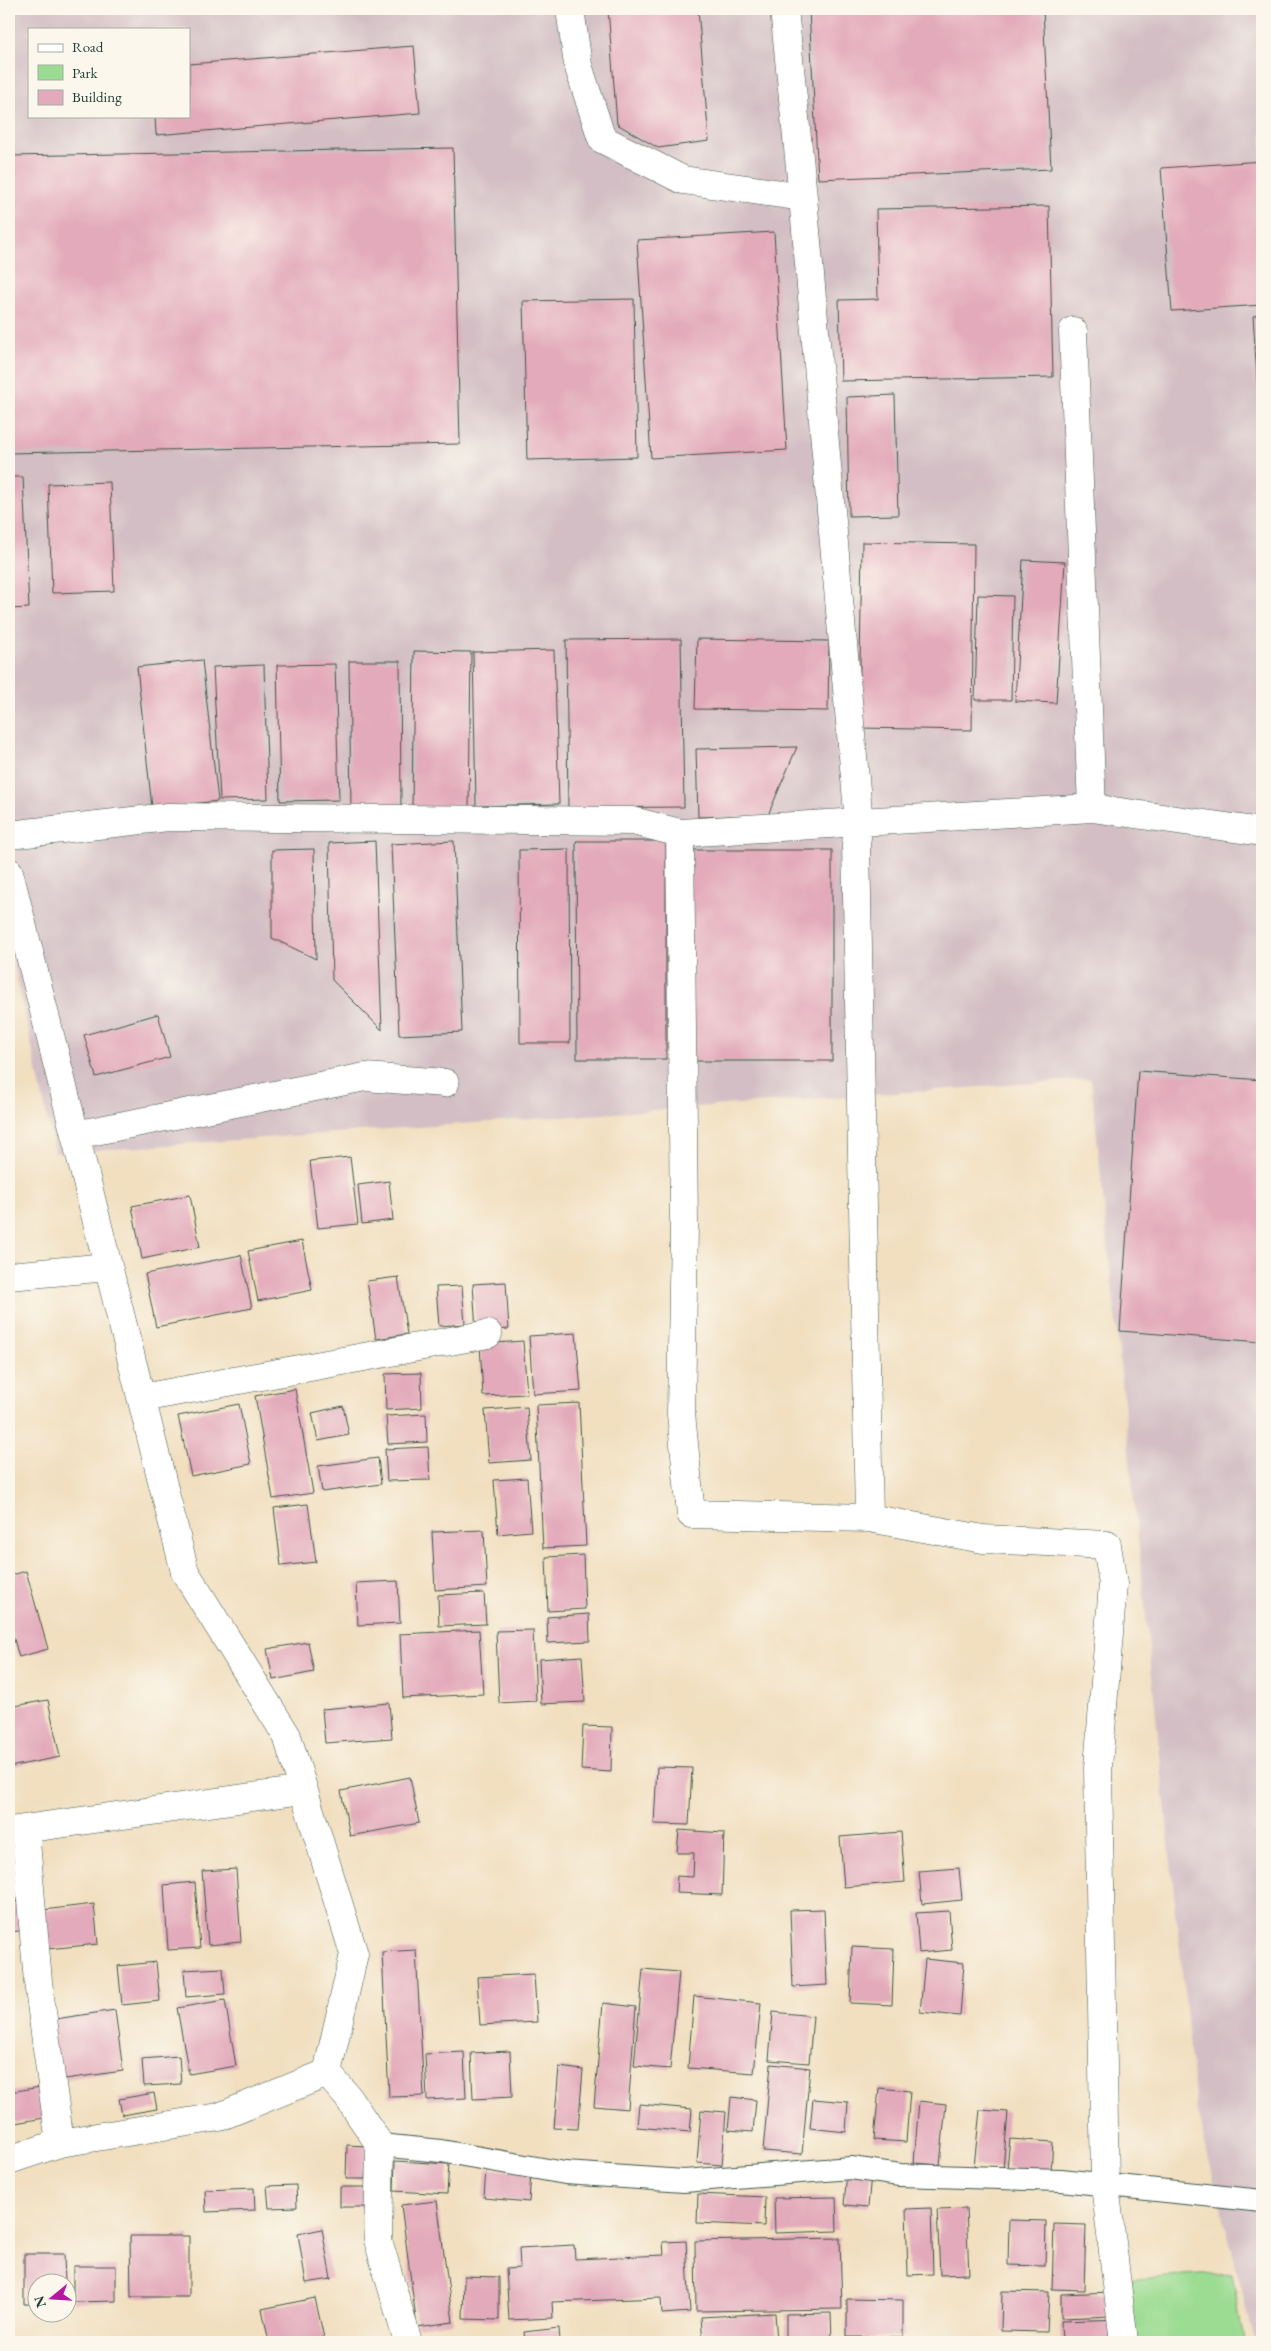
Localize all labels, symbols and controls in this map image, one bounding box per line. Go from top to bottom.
legend [28,28,190,118]
text: Road [72,37,104,56]
text: Park [72,63,99,82]
text: Building [72,87,122,106]
north arrow [28,2274,78,2324]
text: N [29,2293,50,2310]

